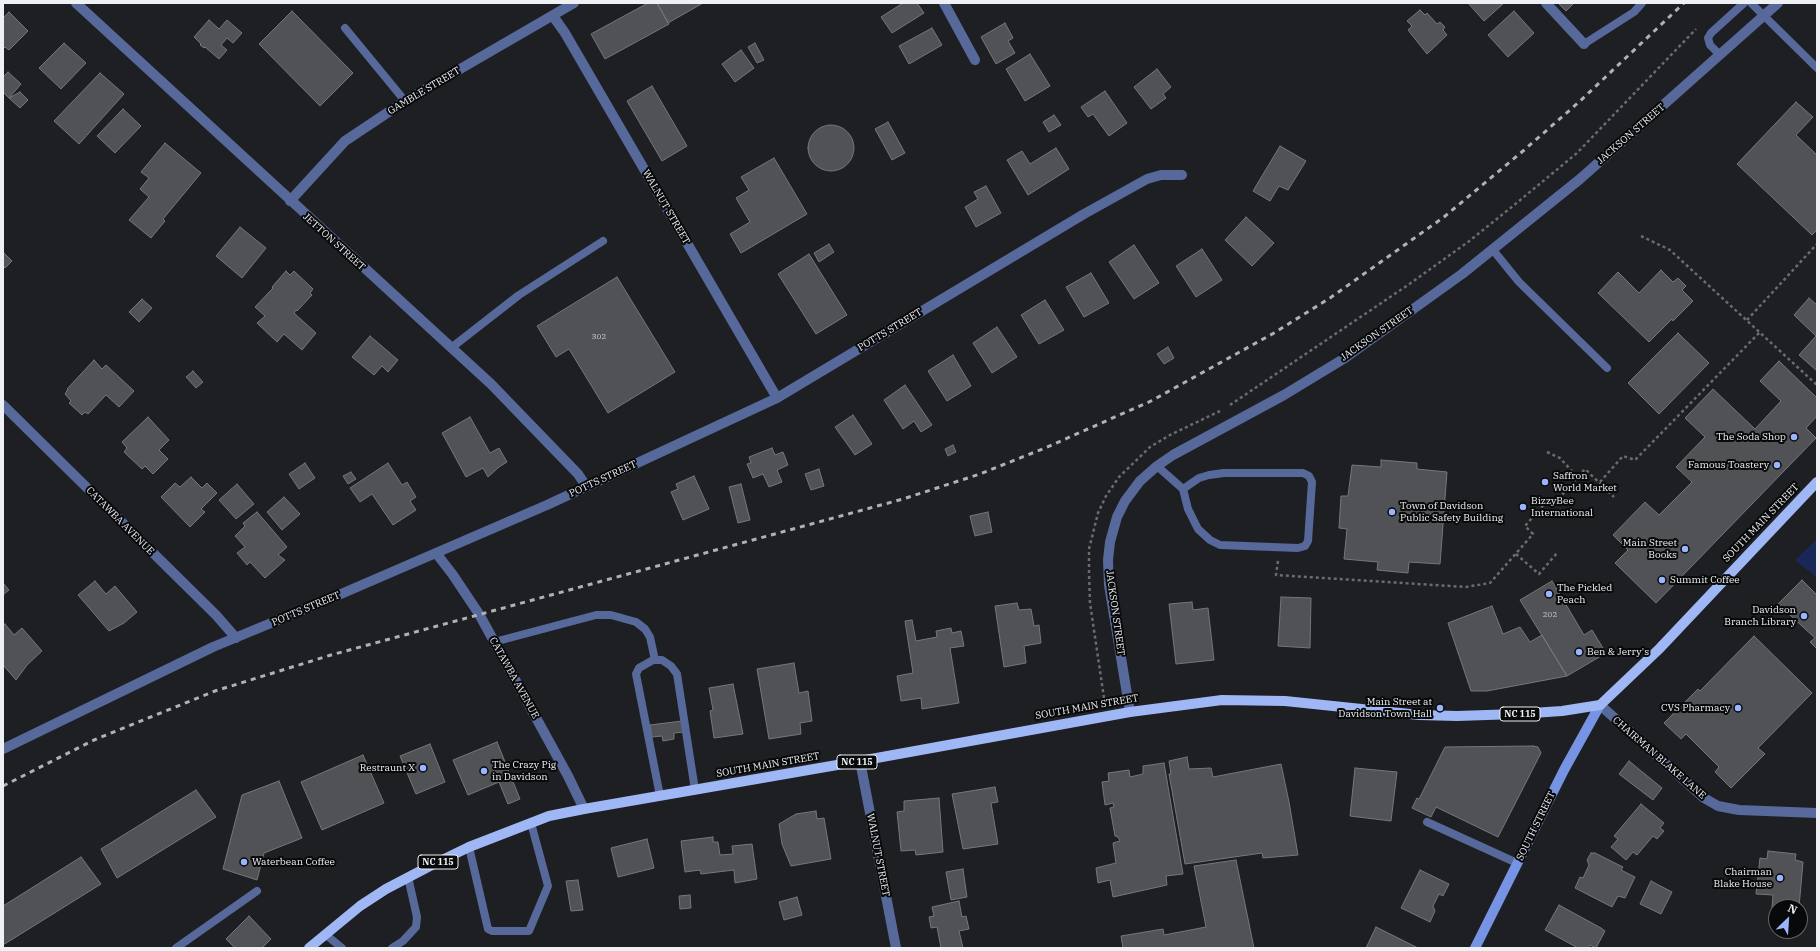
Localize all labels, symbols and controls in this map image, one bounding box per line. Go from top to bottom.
street label: GAMBLE STREET [386,65,462,117]
street label: JACKSON STREET [1595,101,1667,167]
street label: WALNUT STREET [640,167,692,247]
street label: JETTON STREET [300,211,368,273]
street label: JACKSON STREET [1338,304,1416,364]
street label: POTTS STREET [856,306,924,354]
house number: 302 [592,332,606,342]
place label: The Soda Shop [1716,431,1786,443]
marker: The Soda Shop [1789,432,1799,442]
street label: POTTS STREET [567,458,639,500]
place label: Famous Toastery [1688,459,1769,471]
marker: Famous Toastery [1772,460,1782,470]
place label: Saffron World Market [1553,470,1617,494]
marker: Saffron World Market [1540,477,1550,487]
street label: SOUTH MAIN STREET [1720,481,1802,565]
street label: CATAWBA AVENUE [83,484,157,558]
place label: BizzyBee International [1531,495,1593,518]
place label: Town of Davidson Public Safety Building [1400,500,1503,524]
marker: BizzyBee International [1518,502,1528,512]
marker: Town of Davidson Public Safety Building [1387,507,1397,517]
place label: Main Street Books [1623,537,1677,560]
marker: Main Street Books [1680,544,1690,554]
street label: JACKSON STREET [1103,570,1127,656]
place label: Summit Coffee [1670,574,1740,586]
marker: Summit Coffee [1657,575,1667,585]
place label: The Pickled Peach [1557,582,1612,606]
street label: POTTS STREET [270,589,342,629]
marker: The Pickled Peach [1544,589,1554,599]
place label: Davidson Branch Library [1724,604,1796,628]
house number: 202 [1543,610,1557,620]
marker: Davidson Branch Library [1799,611,1809,621]
street label: CATAWBA AVENUE [487,635,541,721]
place label: Ben & Jerry's [1587,646,1649,658]
marker: Ben & Jerry's [1574,647,1584,657]
street label: SOUTH MAIN STREET [1034,692,1140,722]
place label: Main Street at Davidson Town Hall [1338,696,1432,720]
place label: CVS Pharmacy [1661,702,1730,714]
marker: Main Street at Davidson Town Hall [1435,703,1445,713]
marker: CVS Pharmacy [1733,703,1743,713]
road number: NC 115 [1500,707,1540,721]
street label: CHAIRMAN BLAKE LANE [1610,714,1708,802]
street label: SOUTH MAIN STREET [715,750,821,780]
road number: NC 115 [837,755,877,769]
place label: The Crazy Pig in Davidson [492,759,556,782]
place label: Restraunt X [360,762,415,774]
marker: Restraunt X [418,763,428,773]
marker: The Crazy Pig in Davidson [479,766,489,776]
street label: SOUTH STREET [1514,789,1558,863]
street label: WALNUT STREET [864,812,892,898]
road number: NC 115 [418,855,458,869]
place label: Waterbean Coffee [252,856,335,868]
marker: Waterbean Coffee [239,857,249,867]
place label: Chairman Blake House [1714,866,1772,890]
marker: Chairman Blake House [1775,873,1785,883]
north arrow [1768,899,1808,939]
text: N [1786,901,1800,917]

